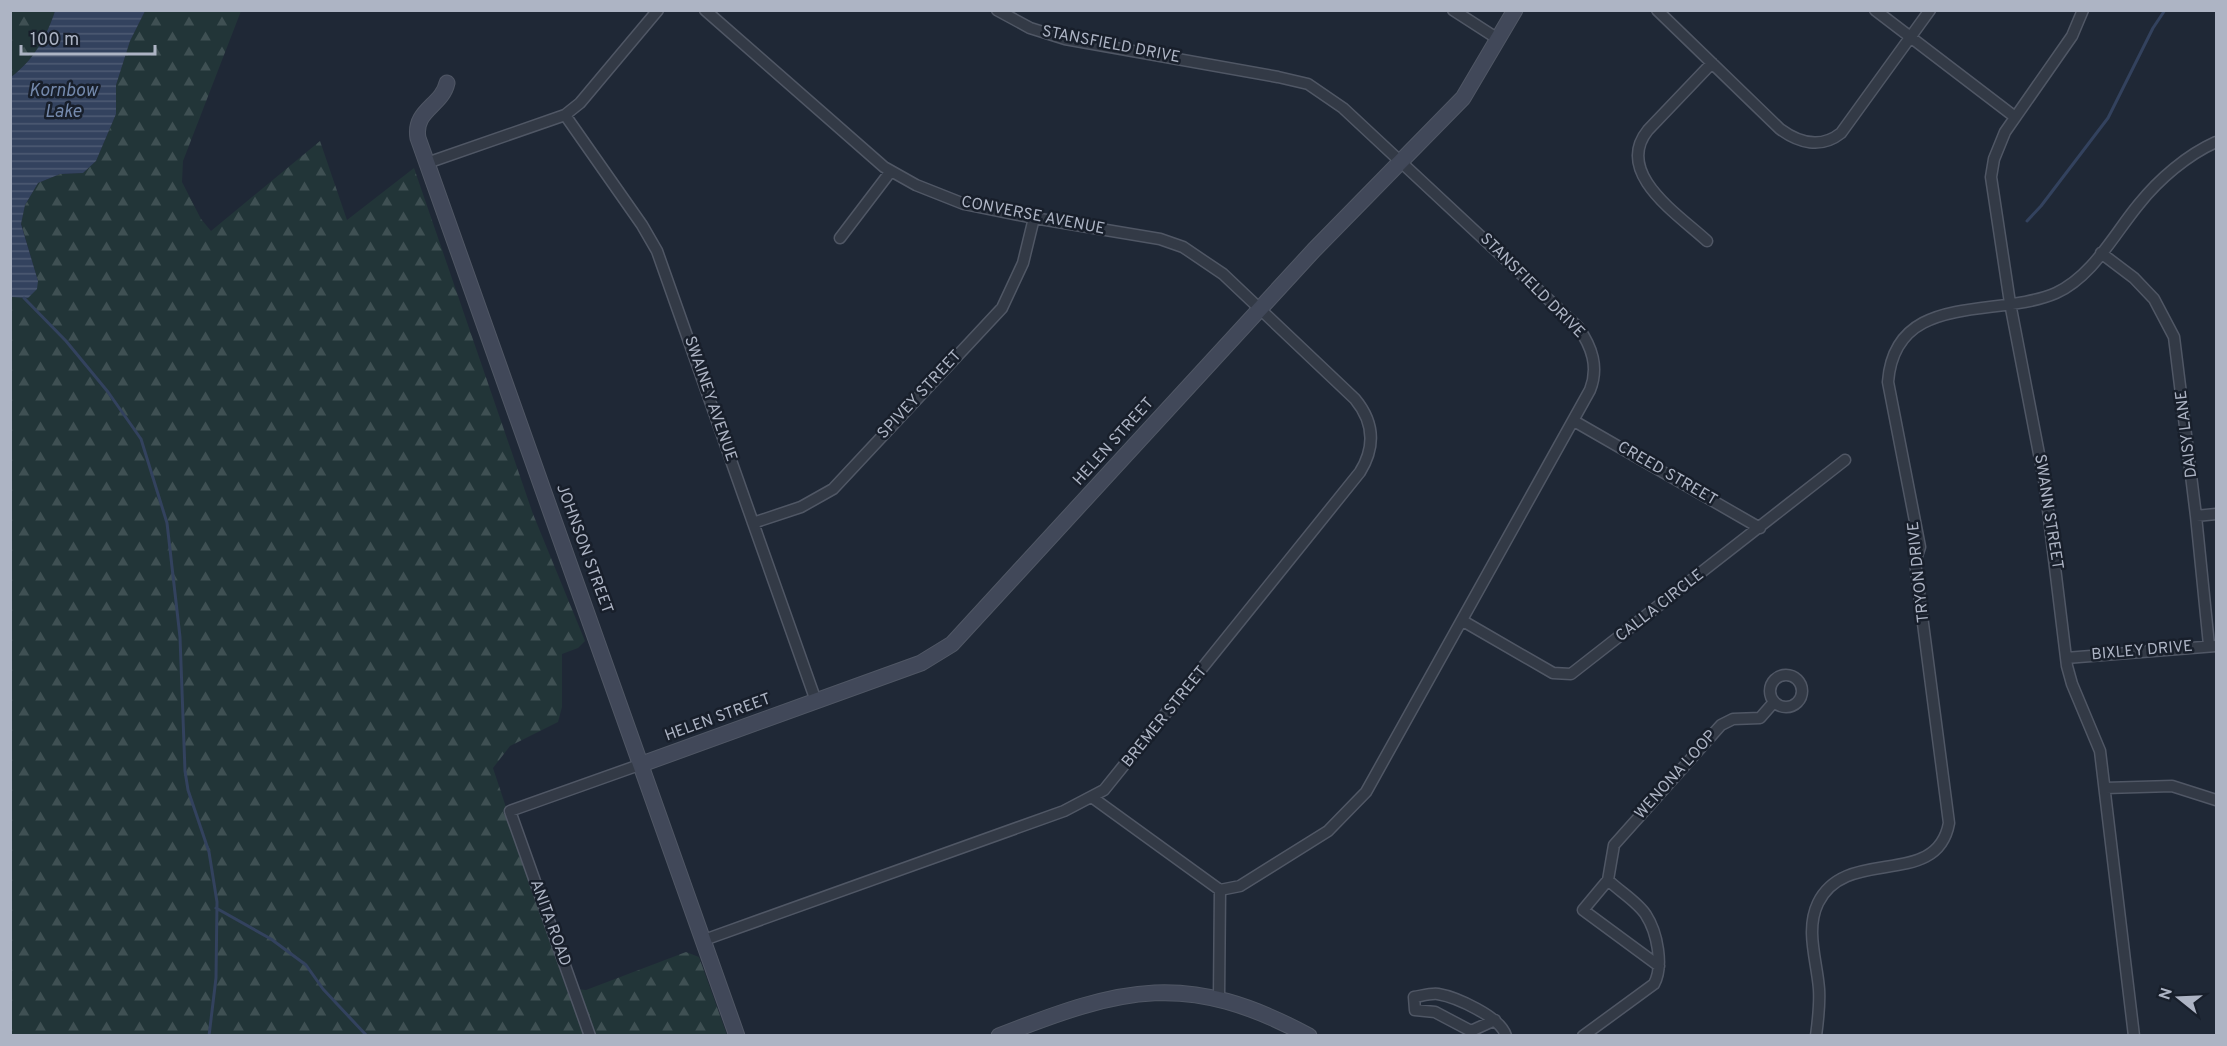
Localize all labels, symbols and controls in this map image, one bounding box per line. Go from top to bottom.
scale bar [21,18,154,56]
street label: STANSFIELD DRIVE [1040,22,1182,68]
text: 100 m [30,29,79,52]
water label: Kornbow Lake [29,80,99,124]
street label: CONVERSE AVENUE [959,192,1107,240]
street label: STANSFIELD DRIVE [1475,229,1589,343]
street label: SWAINEY AVENUE [679,334,741,464]
street label: SPIVEY STREET [874,346,966,444]
street label: DAISY LANE [2172,389,2202,479]
street label: HELEN STREET [1069,394,1159,490]
street label: CREED STREET [1613,437,1721,511]
street label: SWANN STREET [2029,453,2067,571]
street label: JOHNSON STREET [551,481,617,617]
street label: TRYON DRIVE [1904,520,1934,624]
street label: CALLA CIRCLE [1612,565,1708,647]
street label: BIXLEY DRIVE [2091,637,2193,665]
street label: BREMER STREET [1118,662,1212,772]
street label: HELEN STREET [662,690,774,746]
street label: WENONA LOOP [1631,726,1721,824]
street label: ANITA ROAD [525,877,575,969]
north arrow [2149,968,2209,1028]
text: N [2155,985,2178,1003]

